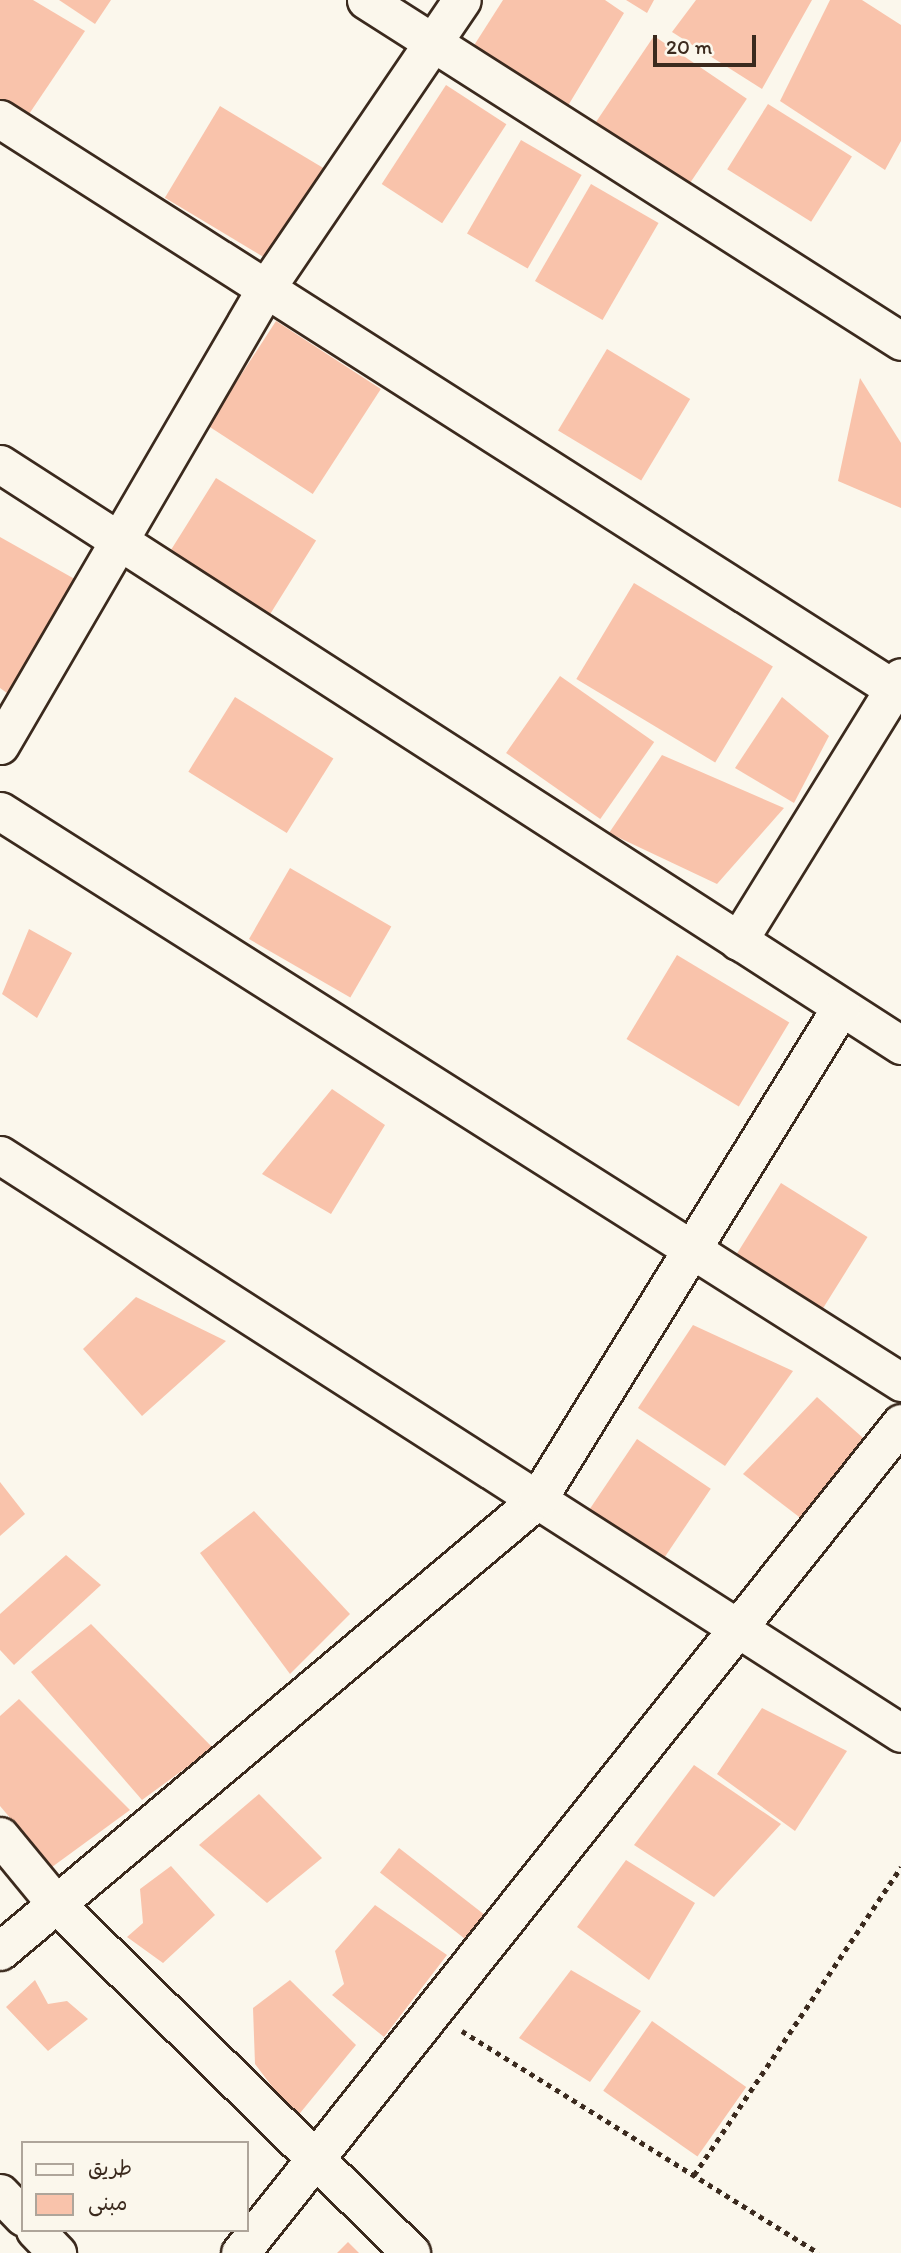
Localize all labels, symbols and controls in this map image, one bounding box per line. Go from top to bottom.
scale bar [656,21,759,65]
text: 20 m [666,34,712,59]
legend [21,2141,248,2232]
text: طريق [88,2155,132,2180]
text: مبنى [88,2190,127,2215]

